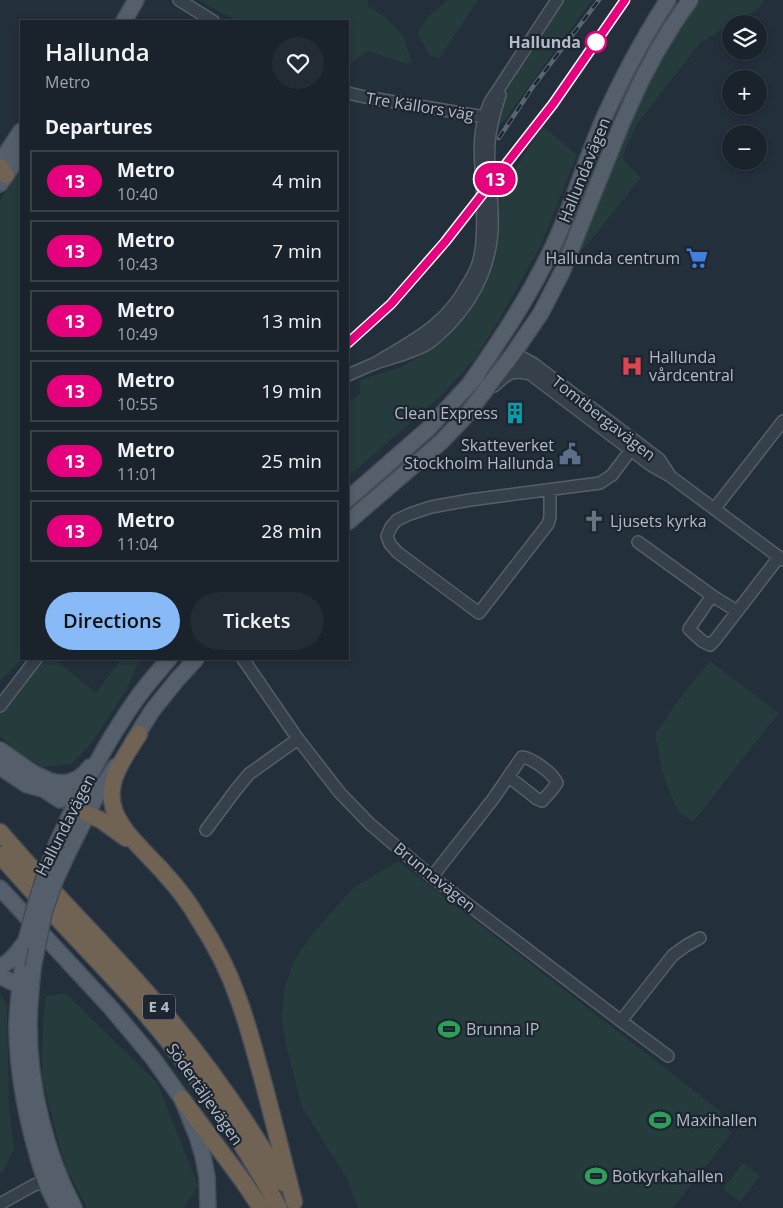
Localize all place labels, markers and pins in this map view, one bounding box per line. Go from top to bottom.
place label: Hallunda [509,31,581,53]
marker: Hallunda [585,31,607,53]
supermarket icon: Hallunda centrum [684,245,710,271]
place label: Hallunda centrum [545,247,680,269]
place label: Hallunda vårdcentral [649,346,734,386]
hospital icon: Hallunda vårdcentral [619,353,645,379]
building icon: Clean Express [502,400,528,426]
place label: Clean Express [394,402,498,424]
place label: Skatteverket Stockholm Hallunda [404,434,554,474]
public building icon: Skatteverket Stockholm Hallunda [557,441,583,467]
church icon: Ljusets kyrka [581,508,607,534]
place label: Ljusets kyrka [610,510,707,532]
sports icon: Brunna IP [436,1016,462,1042]
place label: Brunna IP [466,1018,539,1040]
sports icon: Maxihallen [647,1107,673,1133]
place label: Maxihallen [676,1109,757,1131]
sports icon: Botkyrkahallen [583,1163,609,1189]
place label: Botkyrkahallen [612,1165,724,1187]

